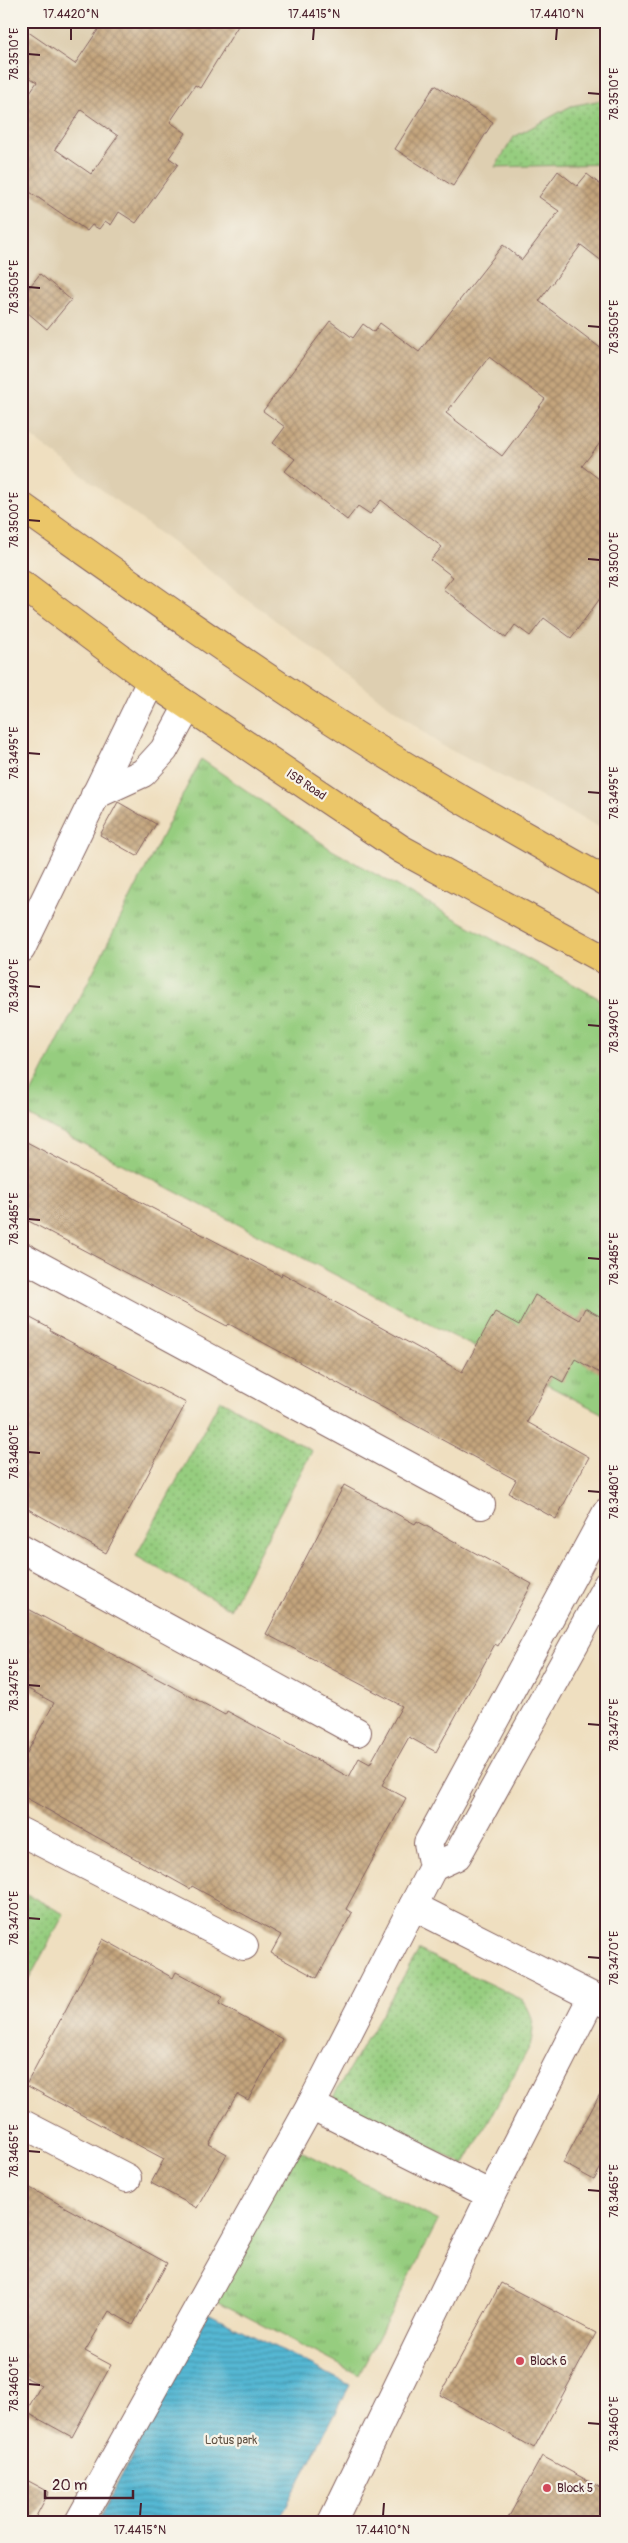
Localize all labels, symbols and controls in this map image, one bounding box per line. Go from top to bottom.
text: 17.4420°N [43,7,99,22]
text: 17.4415°N [288,7,340,22]
text: 17.4410°N [530,7,584,22]
text: 78.3510°E [7,28,22,80]
text: 78.3510°E [607,68,622,120]
text: 78.3505°E [7,260,22,314]
text: 78.3505°E [607,300,622,354]
text: 78.3500°E [7,492,22,548]
text: 78.3500°E [607,532,622,588]
text: 78.3495°E [7,727,22,779]
street label: ISB Road [283,766,329,804]
text: 78.3495°E [607,767,622,819]
text: 78.3490°E [7,959,22,1013]
text: 78.3490°E [607,999,622,1053]
text: 78.3485°E [7,1193,22,1245]
text: 78.3485°E [607,1233,622,1285]
text: 78.3480°E [7,1425,22,1479]
text: 78.3480°E [607,1465,622,1519]
text: 78.3475°E [7,1658,22,1712]
text: 78.3475°E [607,1698,622,1752]
text: 78.3470°E [7,1891,22,1945]
text: 78.3470°E [607,1931,622,1985]
text: 78.3465°E [7,2124,22,2178]
text: 78.3465°E [607,2164,622,2218]
place label: Block 6 [530,2354,567,2369]
marker: Block 6 [514,2355,526,2367]
text: 78.3460°E [7,2356,22,2412]
text: 78.3460°E [607,2396,622,2452]
park label: Lotus park [205,2433,257,2448]
scale bar [45,2468,132,2500]
text: 20 m [52,2476,87,2495]
place label: Block 5 [557,2481,593,2496]
marker: Block 5 [541,2482,553,2494]
text: 17.4415°N [114,2523,166,2538]
text: 17.4410°N [356,2523,410,2538]

